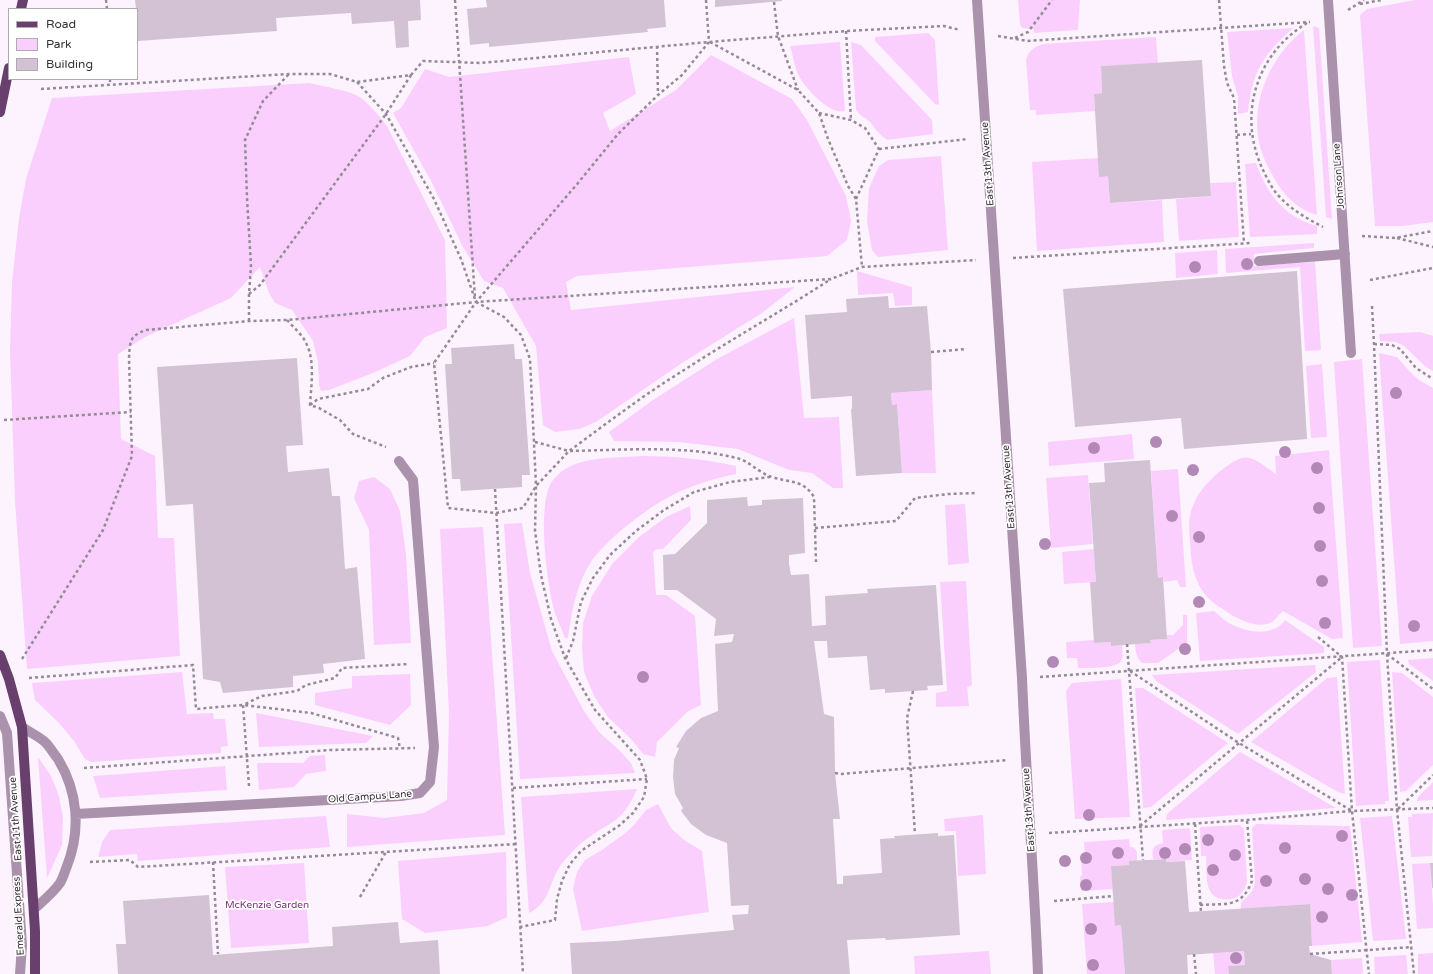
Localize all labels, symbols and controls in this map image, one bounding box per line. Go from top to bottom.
legend [8,8,138,80]
text: Road [46,17,76,31]
text: Park [46,37,72,51]
text: Building [46,57,93,71]
street label: East 13th Avenue [979,122,997,206]
street label: Johnson Lane [1331,143,1347,209]
street label: East 13th Avenue [1000,445,1018,529]
street label: East 13th Avenue [1020,768,1038,852]
street label: East 11th Avenue [7,777,25,861]
street label: Old Campus Lane [328,788,412,806]
street label: Emerald Express [11,876,27,956]
park label: McKenzie Garden [225,899,309,911]

